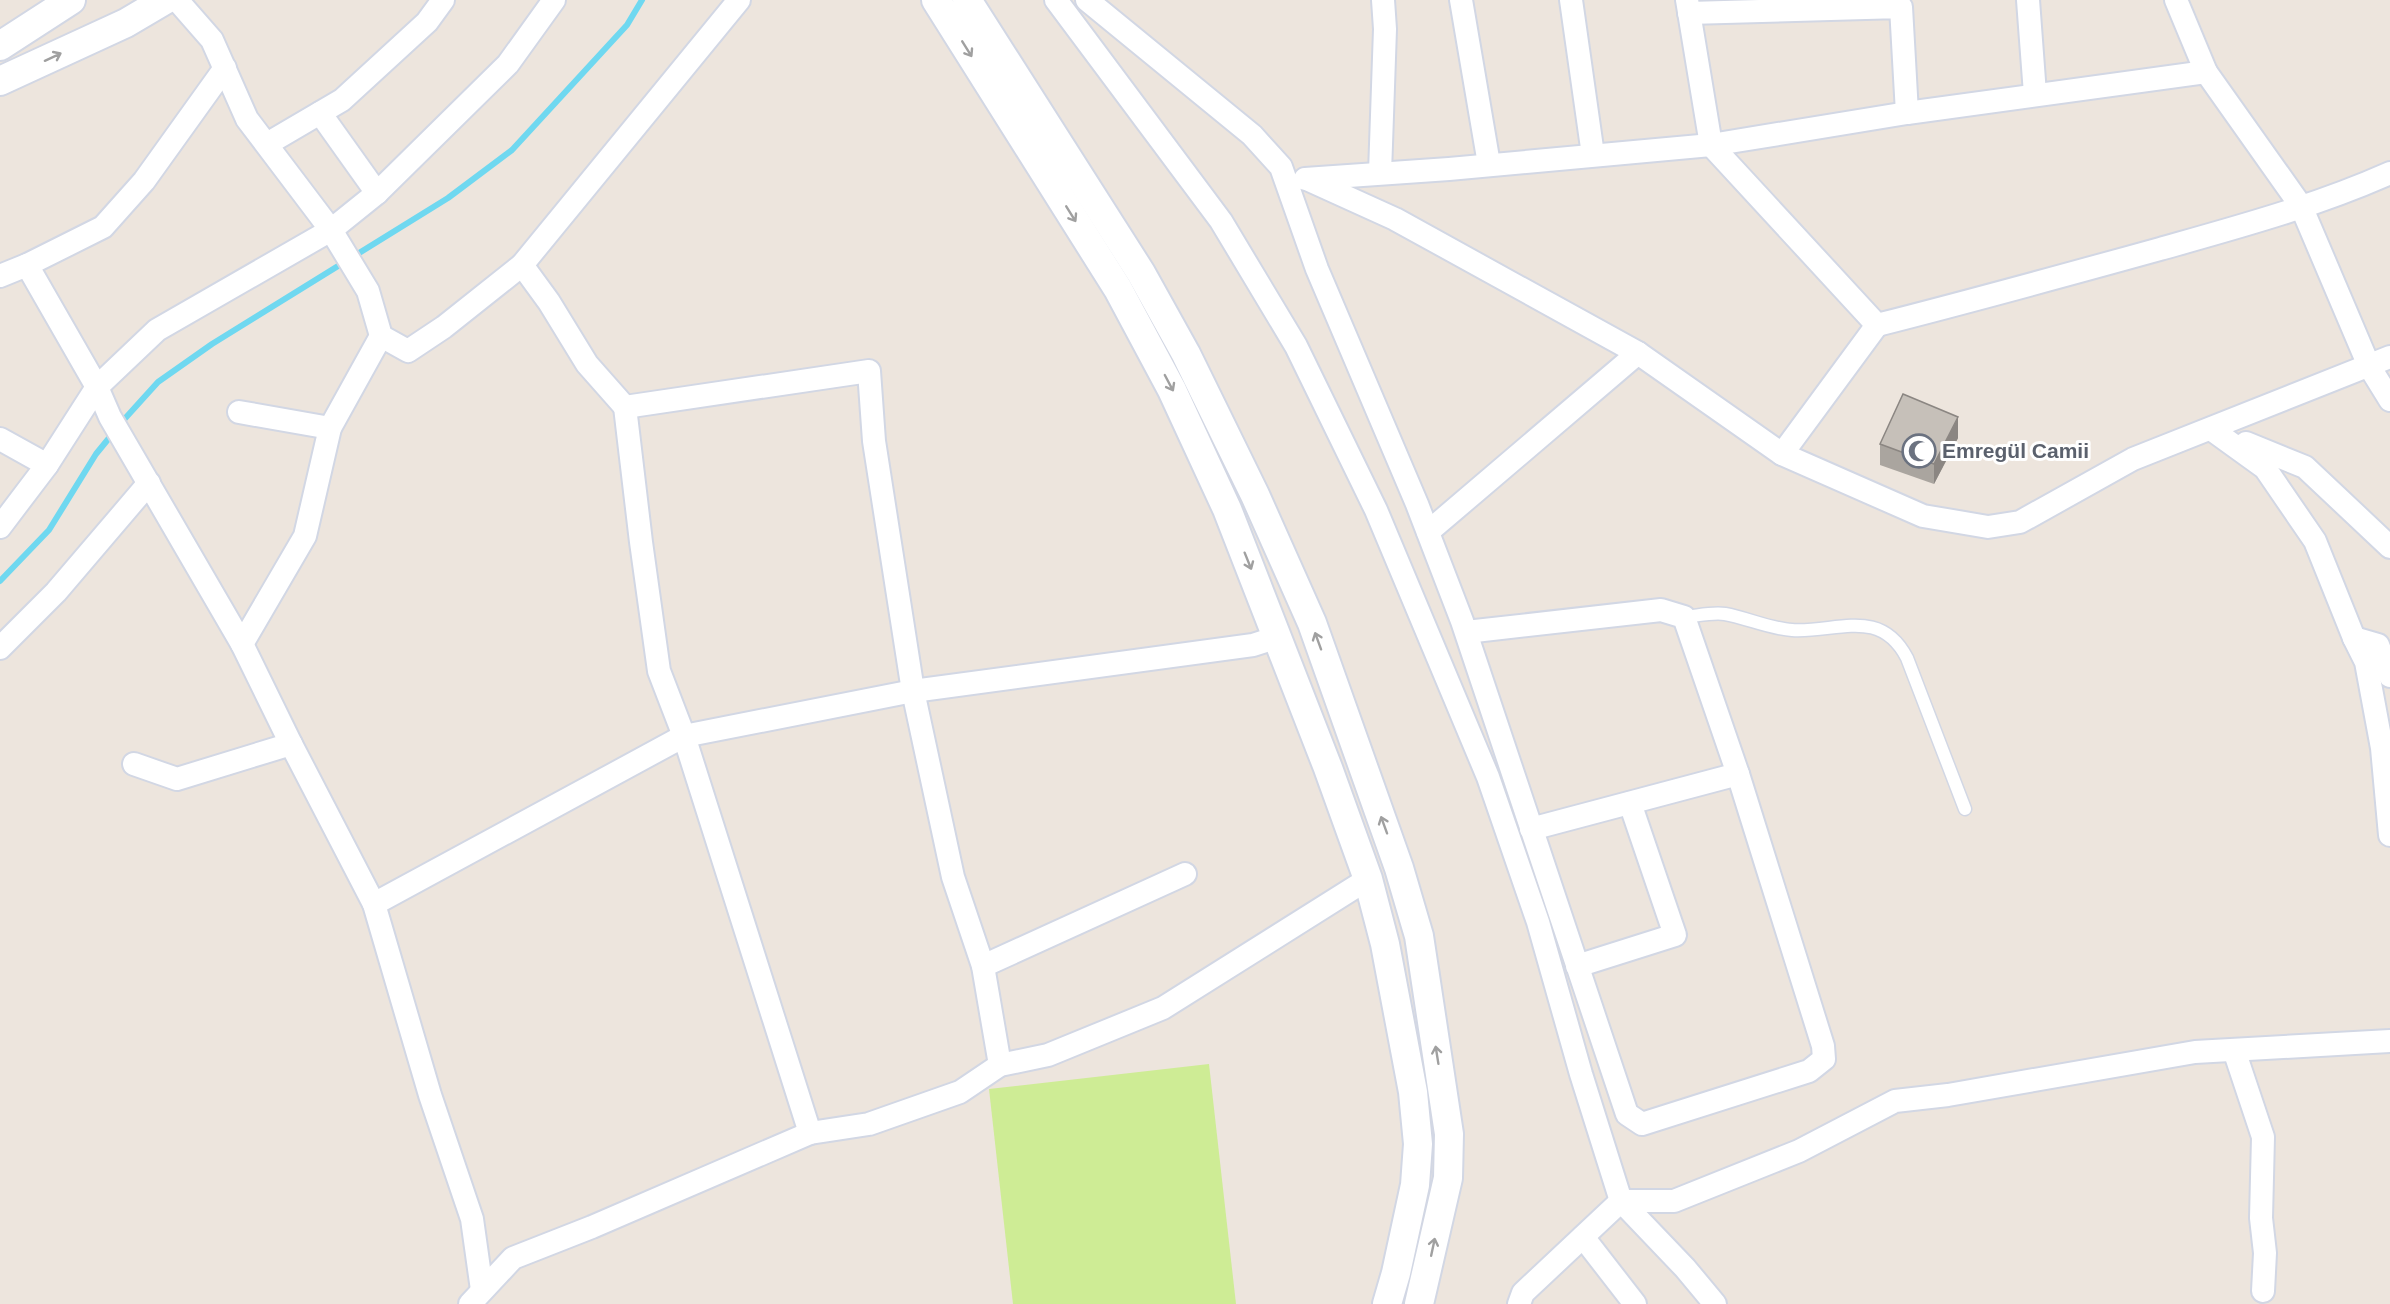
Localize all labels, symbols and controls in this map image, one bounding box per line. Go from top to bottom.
one-way arrow [962,40,974,57]
one-way arrow [44,50,62,62]
one-way arrow [1065,206,1077,222]
one-way arrow [1163,374,1175,392]
mosque icon: Emregül Camii [1901,433,1937,469]
place label: Emregül Camii [1942,439,2089,462]
one-way arrow [1243,551,1254,570]
one-way arrow [1312,632,1323,651]
one-way arrow [1377,816,1388,835]
one-way arrow [1431,1046,1442,1065]
one-way arrow [1428,1238,1439,1258]

